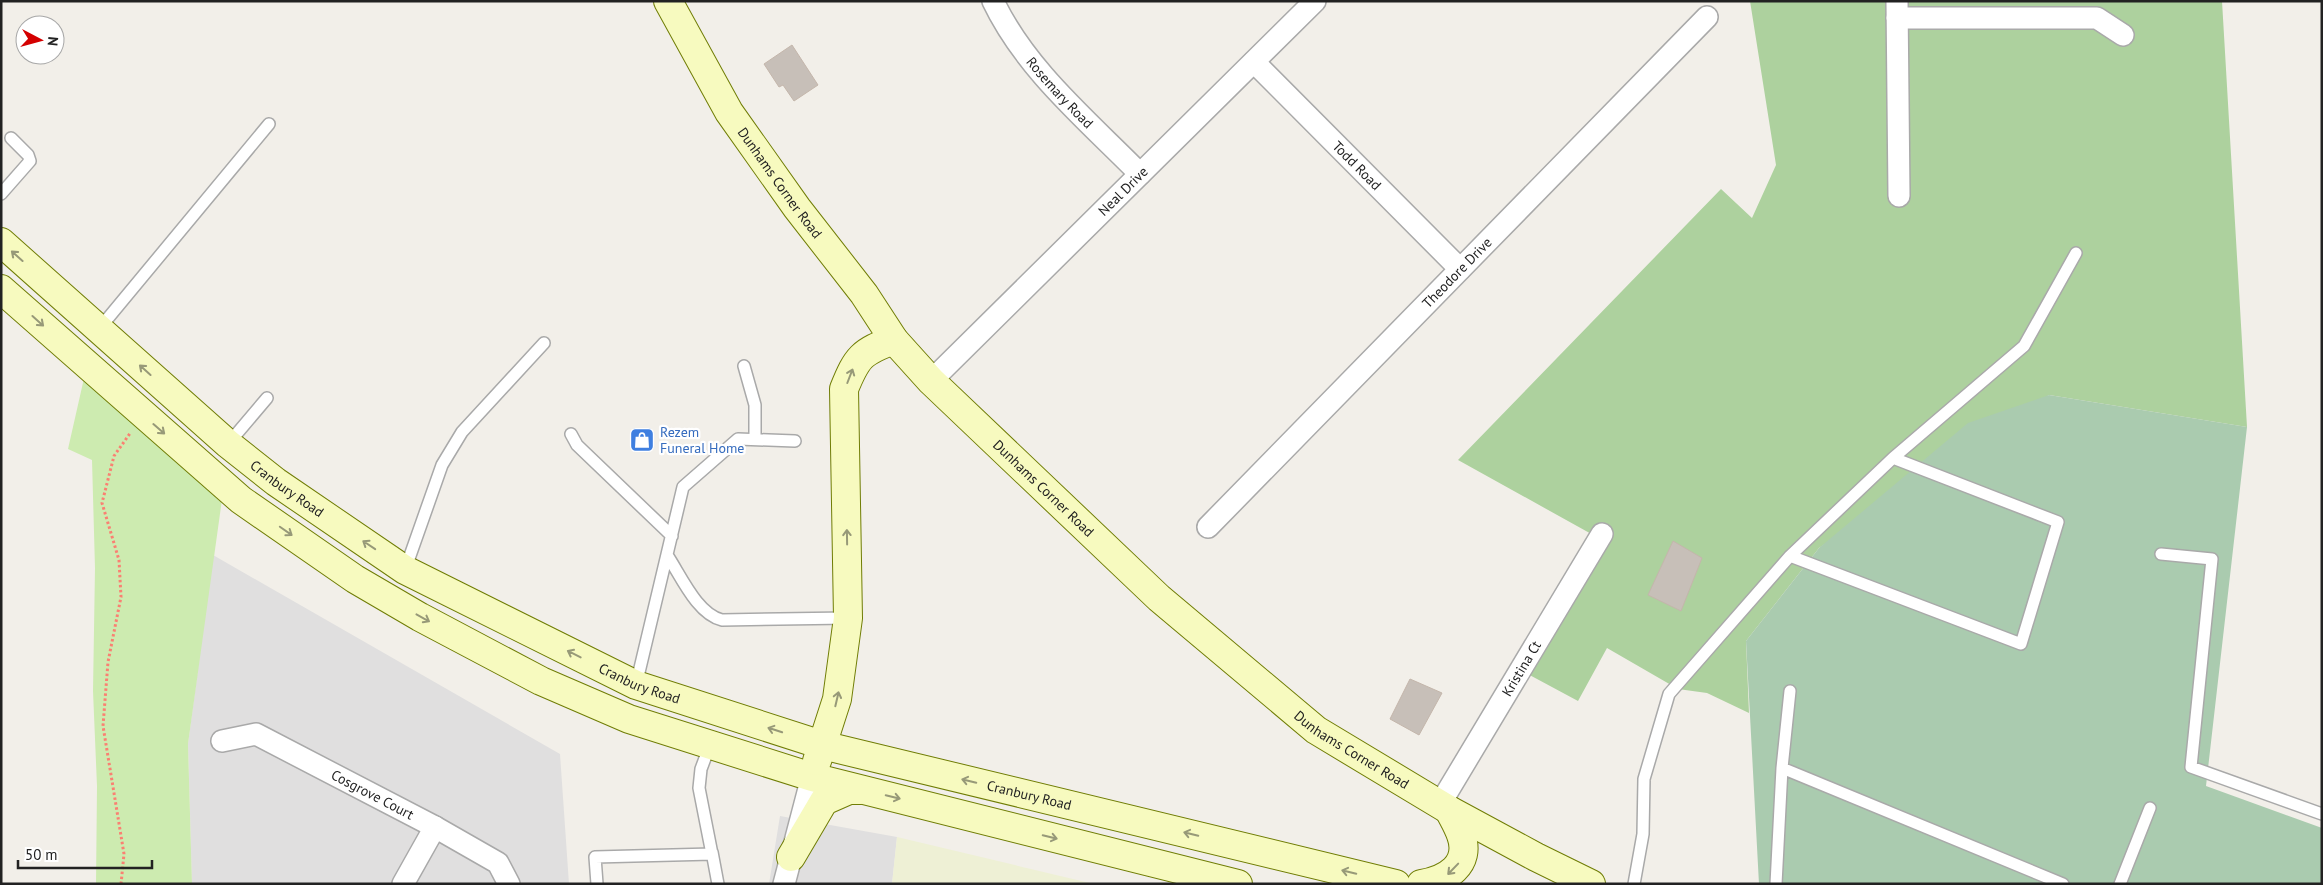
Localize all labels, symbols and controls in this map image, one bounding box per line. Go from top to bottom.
north arrow [15,15,65,65]
text: N [43,36,62,47]
street label: Rosemary Road [1022,53,1097,132]
street label: Dunhams Corner Road [734,124,826,242]
street label: Todd Road [1329,137,1385,194]
street label: Neal Drive [1094,163,1152,220]
street label: Theodore Drive [1418,233,1496,312]
one-way arrow [11,250,24,262]
one-way arrow [31,316,44,327]
one-way arrow [139,364,152,376]
one-way arrow [846,368,855,383]
place label: Rezem Funeral Home [660,423,744,457]
one-way arrow [153,424,166,435]
shop icon: Rezem Funeral Home [629,427,655,453]
street label: Dunhams Corner Road [989,436,1098,541]
street label: Cranbury Road [247,456,327,521]
one-way arrow [279,526,293,536]
one-way arrow [842,529,851,545]
one-way arrow [363,540,377,550]
one-way arrow [415,614,429,624]
street label: Kristina Ct [1498,637,1545,700]
one-way arrow [567,649,582,659]
street label: Cranbury Road [596,659,683,708]
one-way arrow [833,691,842,707]
street label: Dunhams Corner Road [1290,707,1412,793]
one-way arrow [768,725,783,734]
street label: Cosgrove Court [328,766,417,824]
one-way arrow [962,776,978,785]
street label: Cranbury Road [985,776,1073,814]
one-way arrow [884,793,900,802]
one-way arrow [1183,829,1199,838]
one-way arrow [1042,833,1058,842]
scale bar [18,838,151,870]
text: 50 m [25,845,58,864]
one-way arrow [1447,863,1459,875]
one-way arrow [1341,867,1357,876]

